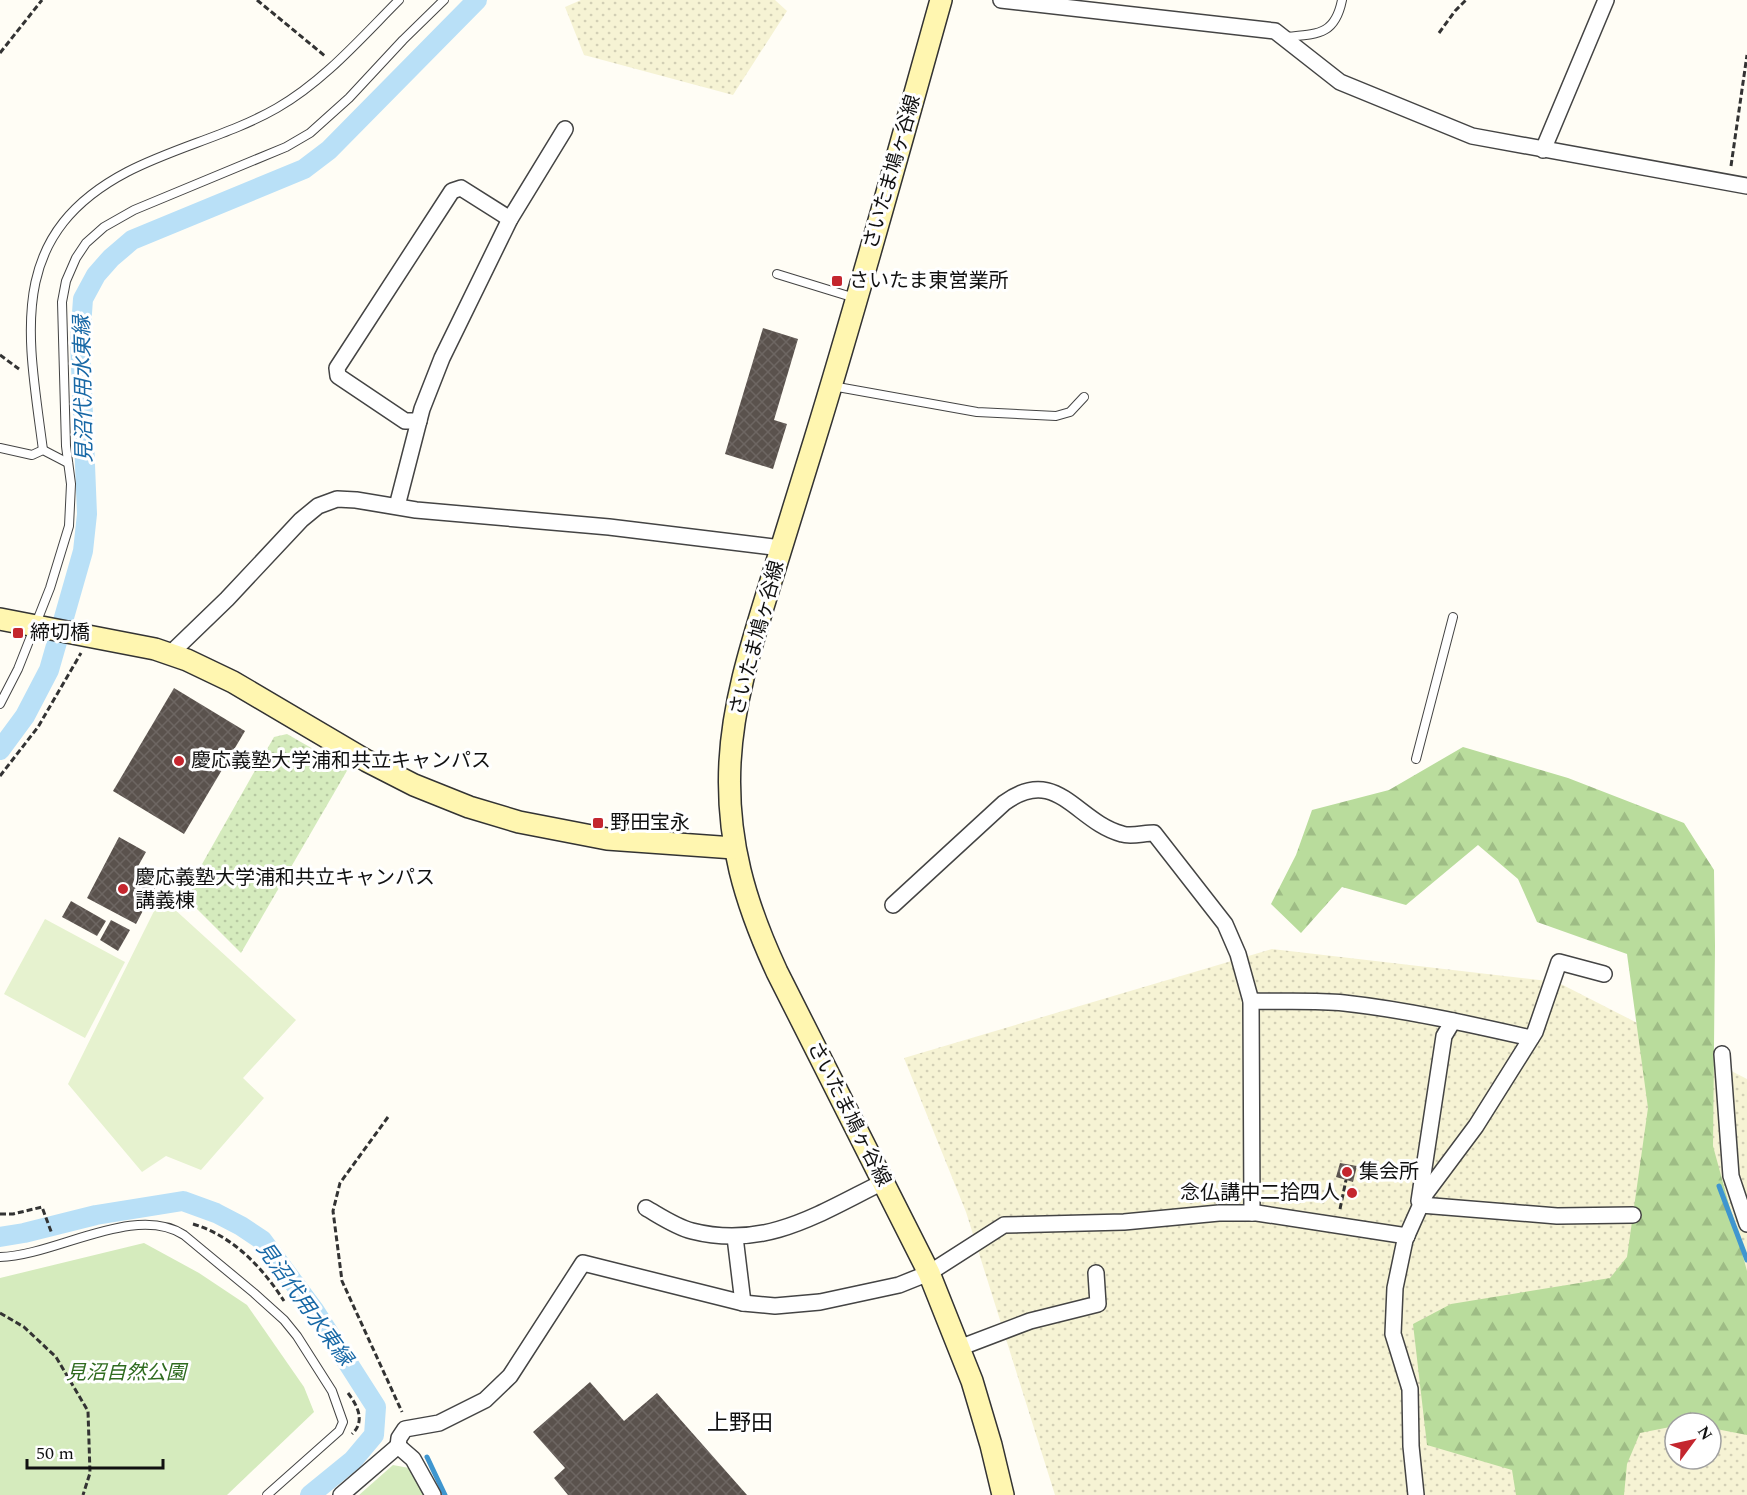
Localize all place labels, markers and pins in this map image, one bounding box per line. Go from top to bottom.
place label: さいたま東営業所 [849,266,1008,296]
marker: さいたま東営業所 [830,274,844,288]
place label: 締切橋 [30,618,90,648]
marker: 締切橋 [11,626,25,640]
place label: 慶応義塾大学浦和共立キャンパス [191,746,491,776]
marker: 慶応義塾大学浦和共立キャンパス [172,754,186,768]
place label: 野田宝永 [610,808,690,838]
marker: 野田宝永 [591,816,605,830]
place label: 慶応義塾大学浦和共立キャンパス 講義棟 [135,863,435,916]
marker: 慶応義塾大学浦和共立キャンパス 講義棟 [116,882,130,896]
place label: 集会所 [1359,1157,1419,1187]
marker: 集会所 [1340,1165,1354,1179]
place label: 念仏講中二拾四人 [1180,1178,1340,1208]
marker: 念仏講中二拾四人 [1345,1186,1359,1200]

